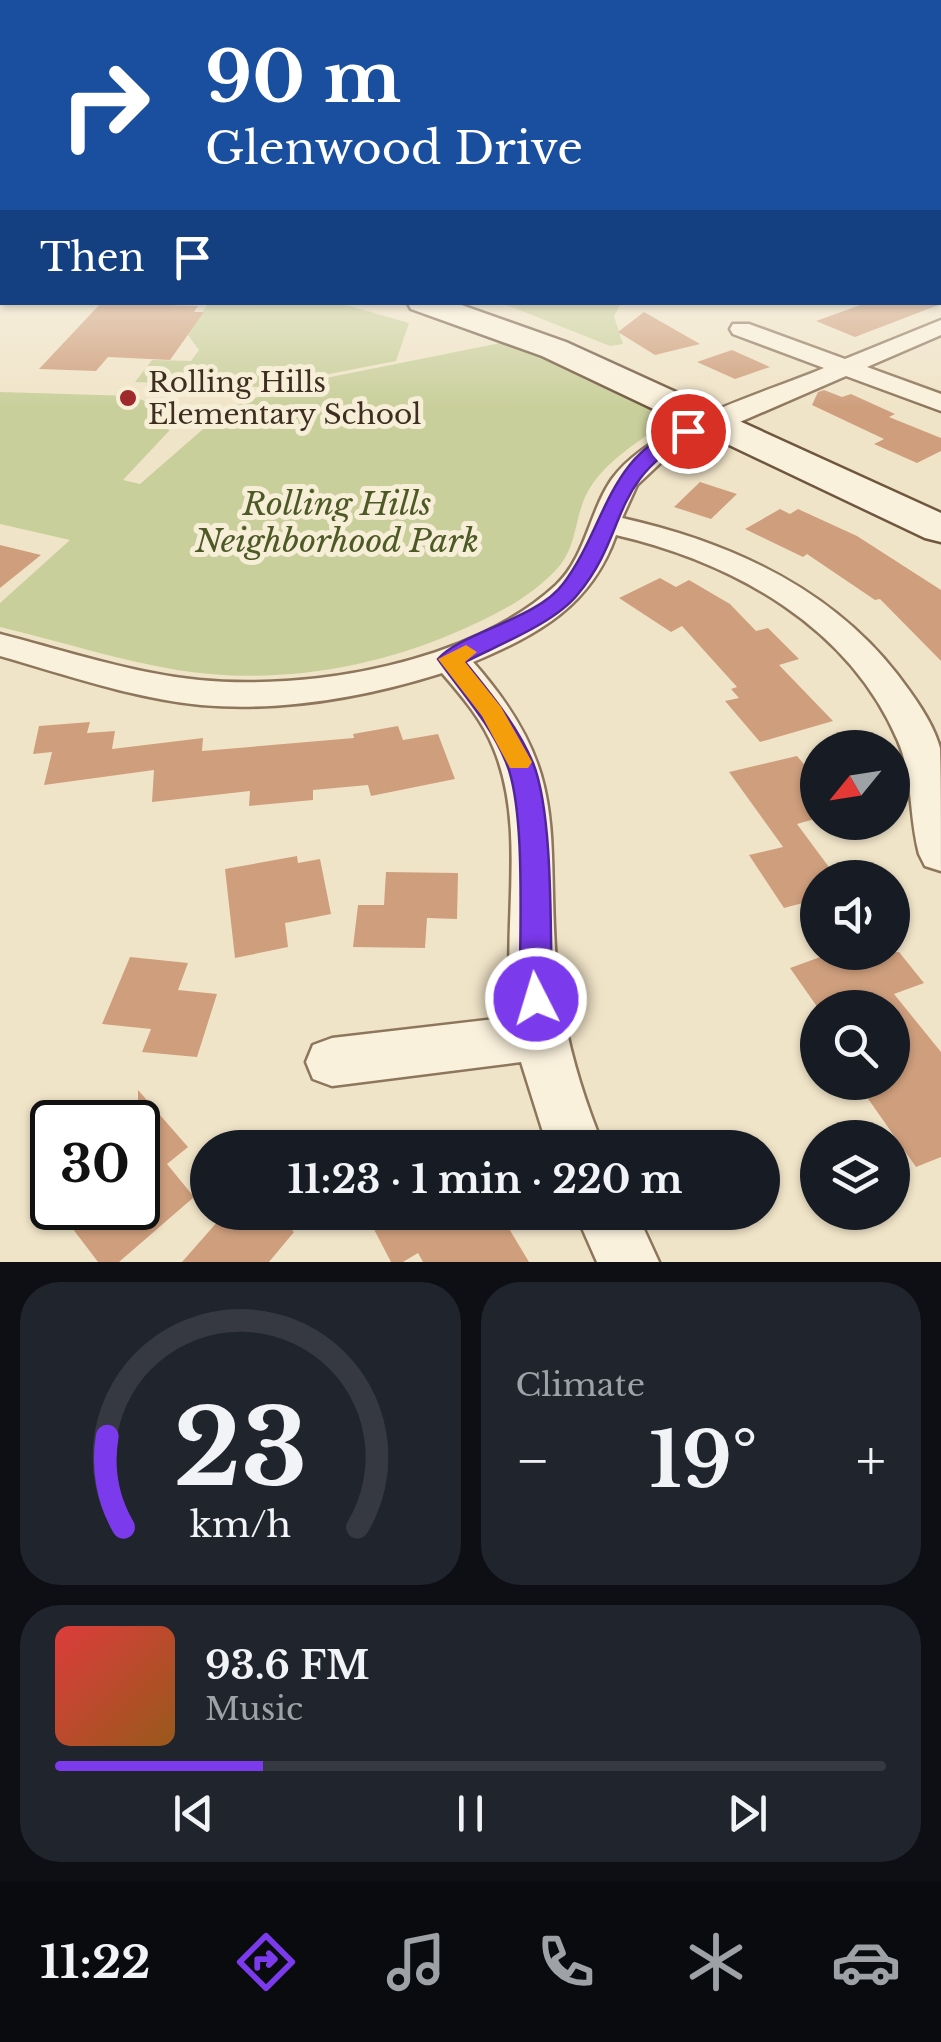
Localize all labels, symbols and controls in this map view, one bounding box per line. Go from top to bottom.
text: 90 m [205,34,401,121]
icon: right [40,40,170,170]
text: Glenwood Drive [205,120,583,176]
icon: arrive [165,230,220,285]
text: Then [40,234,145,281]
place label: Rolling Hills Elementary School [148,365,421,432]
marker: Rolling Hills Elementary School [117,387,139,409]
pin [646,389,731,474]
icon: arrive [661,404,716,459]
park label: Rolling Hills Neighborhood Park [194,484,479,561]
north arrow [800,730,910,840]
map controls [800,730,910,1230]
button: sound [800,860,910,970]
position arrow [484,947,588,1051]
button: search [800,990,910,1100]
speed limit sign: 30 [30,1100,160,1230]
button: layers [800,1120,910,1230]
text: 11:23 · 1 min · 220 m [287,1156,683,1203]
text: Climate [516,1365,645,1405]
text: 23 [173,1384,307,1513]
text: 19° [649,1414,757,1507]
text: − [516,1427,550,1495]
text: + [856,1427,886,1495]
text: km/h [190,1502,291,1547]
text: 93.6 FM [205,1642,370,1689]
text: Music [205,1689,303,1729]
icon: previous [166,1786,221,1841]
icon: pause [443,1786,498,1841]
icon: next [720,1786,775,1841]
icon: directions [231,1927,301,1997]
icon: music [381,1927,451,1997]
icon: phone [531,1927,601,1997]
icon: climate [681,1927,751,1997]
icon: car [831,1927,901,1997]
text: 11:22 [40,1934,151,1990]

